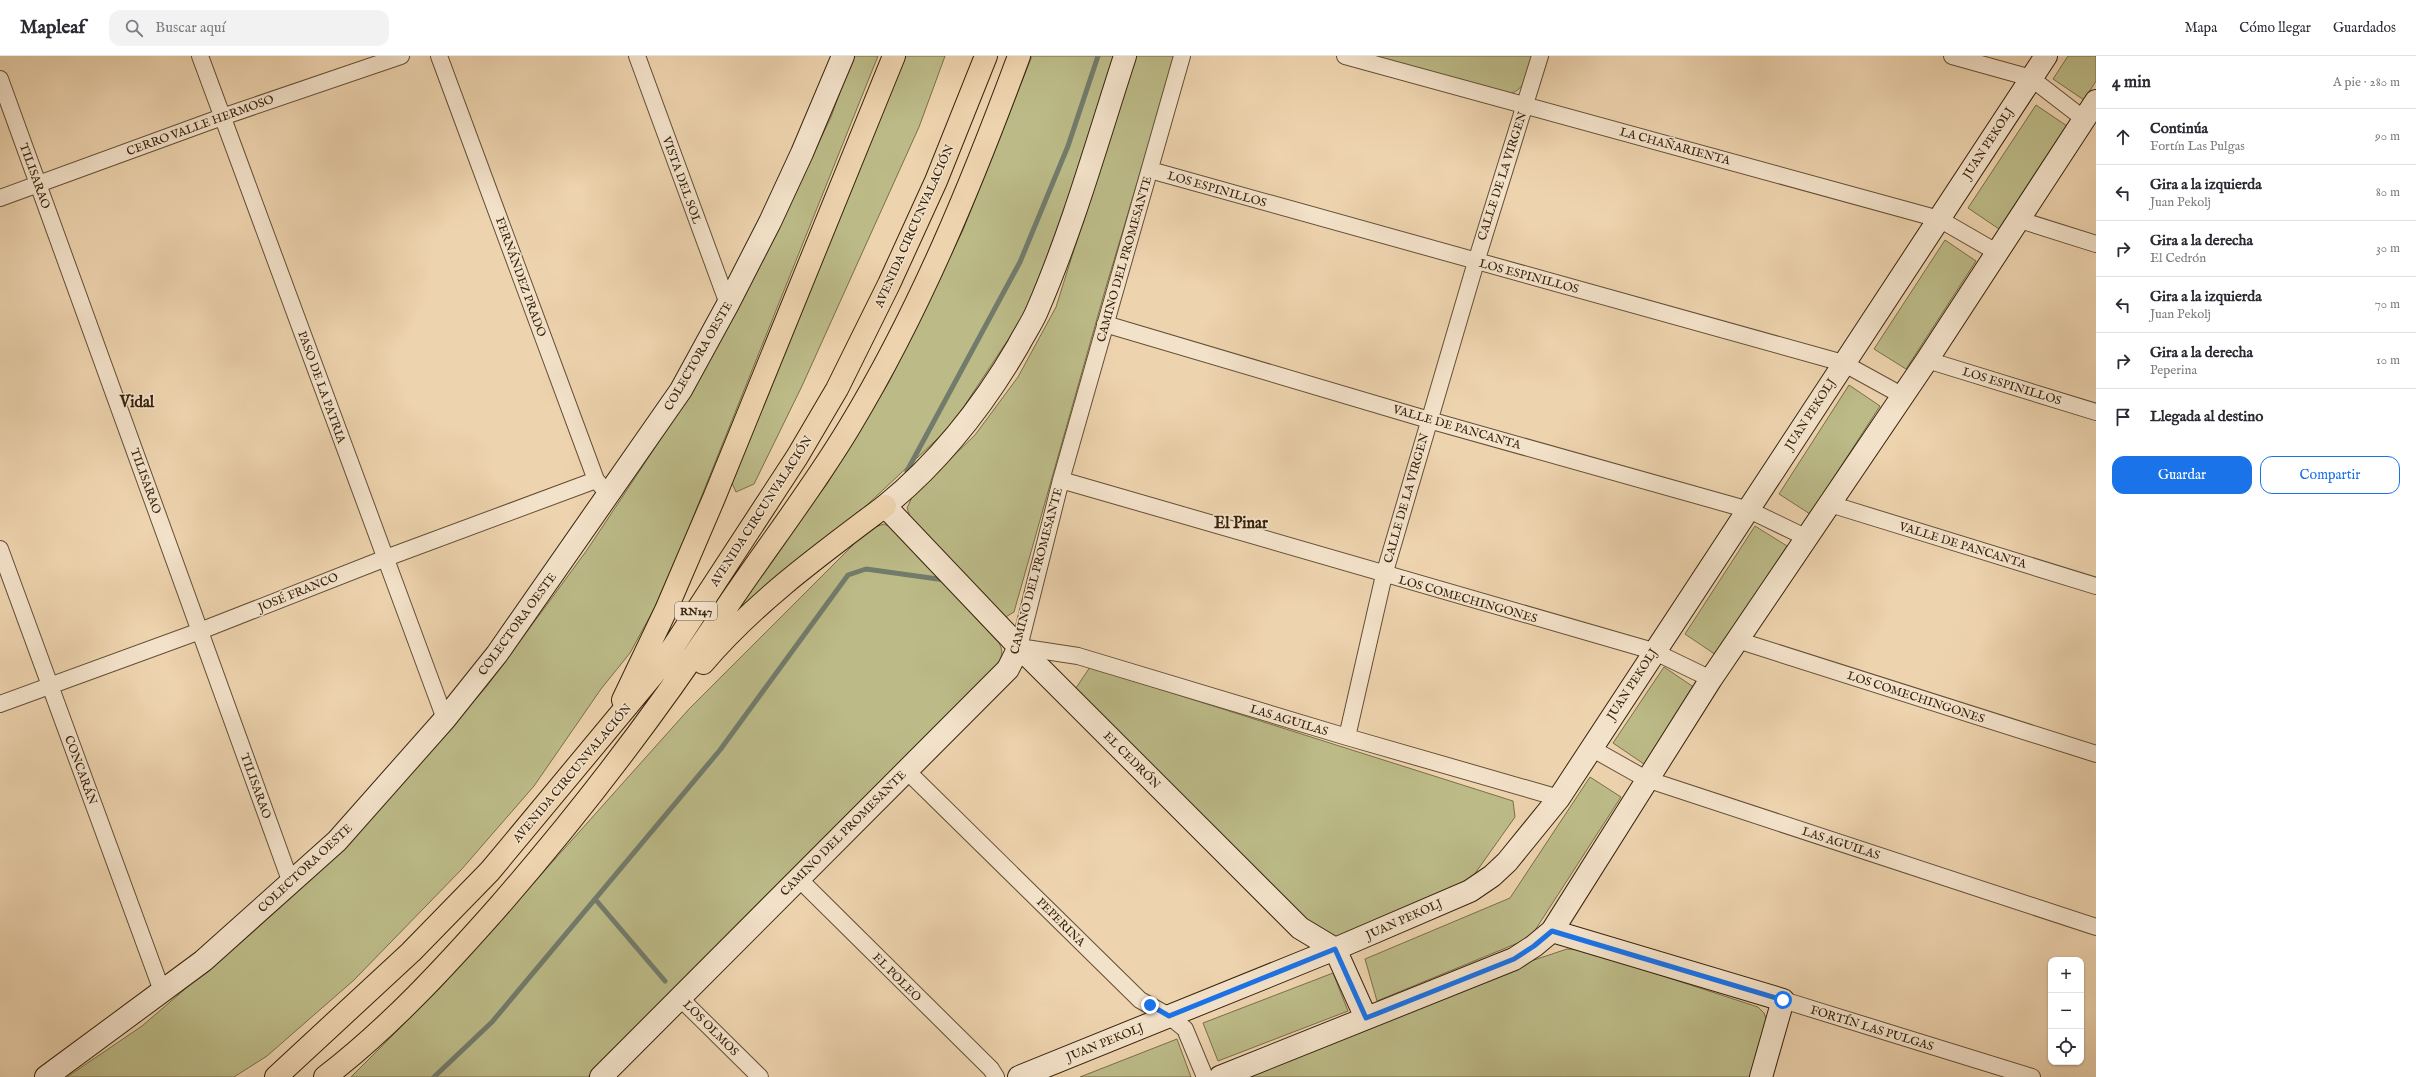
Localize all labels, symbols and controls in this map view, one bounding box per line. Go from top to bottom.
search box [109,10,389,46]
text: Mapleaf [20,16,85,40]
icon: search [123,17,145,39]
text: Buscar aquí [155,18,226,37]
text: Mapa [2184,19,2217,37]
text: Cómo llegar [2239,19,2311,37]
text: Guardados [2333,19,2396,37]
text: 4 min [2112,72,2151,93]
text: A pie · 280 m [2333,74,2400,91]
street label: CERRO VALLE HERMOSO [124,92,276,159]
street label: JUAN PEKOLJ [1959,105,2018,184]
street label: CALLE DE LA VIRGEN [1475,109,1531,242]
text: Continúa [2150,119,2208,138]
street label: LA CHAÑARIENTA [1618,124,1733,169]
icon: ahead [2112,126,2134,148]
text: 90 m [2375,128,2400,145]
street label: VISTA DEL SOL [658,134,704,226]
text: Fortín Las Pulgas [2150,138,2245,155]
street label: TILISARAO [16,141,53,211]
street label: AVENIDA CIRCUNVALACIÓN [870,141,958,311]
street label: LOS ESPINILLOS [1166,168,1268,211]
street label: CAMINO DEL PROMESANTE [1094,174,1155,344]
text: Gira a la izquierda [2150,175,2262,194]
icon: left [2112,182,2134,204]
text: 80 m [2376,184,2400,201]
text: Juan Pekolj [2150,194,2211,211]
street label: FERNÁNDEZ PRADO [492,215,550,339]
text: Gira a la derecha [2150,231,2253,250]
icon: right [2112,238,2134,260]
text: 30 m [2376,240,2400,257]
text: El Cedrón [2150,250,2206,267]
street label: LOS ESPINILLOS [1477,256,1580,297]
text: Gira a la izquierda [2150,287,2262,306]
icon: left [2112,294,2134,316]
text: 70 m [2375,296,2400,313]
street label: COLECTORA OESTE [661,299,736,413]
text: Juan Pekolj [2150,306,2211,323]
street label: PASO DE LA PATRIA [294,329,349,446]
text: Gira a la derecha [2150,343,2253,362]
icon: right [2112,350,2134,372]
text: 10 m [2376,352,2400,369]
text: Peperina [2150,362,2197,379]
street label: LOS ESPINILLOS [1961,364,2063,409]
street label: JUAN PEKOLJ [1781,376,1840,455]
district label: Vidal [119,393,155,413]
street label: VALLE DE PANCANTA [1390,402,1523,453]
icon: arrive [2112,406,2134,428]
text: Llegada al destino [2150,407,2263,426]
street label: CALLE DE LA VIRGEN [1381,431,1432,565]
street label: AVENIDA CIRCUNVALACIÓN [706,432,816,590]
street label: TILISARAO [127,446,164,516]
button: Guardar [2112,456,2252,494]
button: Compartir [2260,456,2400,494]
street label: CAMINO DEL PROMESANTE [1007,486,1066,656]
district label: El Pinar [1214,514,1268,534]
street label: VALLE DE PANCANTA [1896,519,2029,572]
street label: JOSÉ FRANCO [254,569,341,617]
street label: COLECTORA OESTE [475,570,560,679]
street label: LOS COMECHINGONES [1397,572,1539,626]
road number: RN147 [675,602,717,620]
street label: JUAN PEKOLJ [1603,646,1662,725]
street label: LOS COMECHINGONES [1845,668,1987,727]
street label: AVENIDA CIRCUNVALACIÓN [508,700,635,847]
street label: LAS AGUILAS [1248,701,1330,739]
street label: EL CEDRÓN [1100,728,1165,793]
street label: CONCARÁN [61,733,101,808]
street label: TILISARAO [237,751,274,821]
street label: CAMINO DEL PROMESANTE [777,767,909,899]
street label: COLECTORA OESTE [255,821,356,916]
street label: LAS AGUILAS [1800,824,1882,863]
street label: PEPERINA [1033,895,1089,951]
street label: JUAN PEKOLJ [1362,896,1445,945]
street label: EL POLEO [869,950,924,1005]
map controls [2048,957,2084,1065]
button: + [2048,957,2084,993]
route start [1774,991,1792,1009]
button: − [2048,993,2084,1029]
route end [1141,996,1159,1014]
street label: LOS OLMOS [680,997,742,1059]
street label: FORTÍN LAS PULGAS [1808,1002,1936,1054]
street label: JUAN PEKOLJ [1062,1020,1147,1067]
button: locate [2048,1029,2084,1065]

